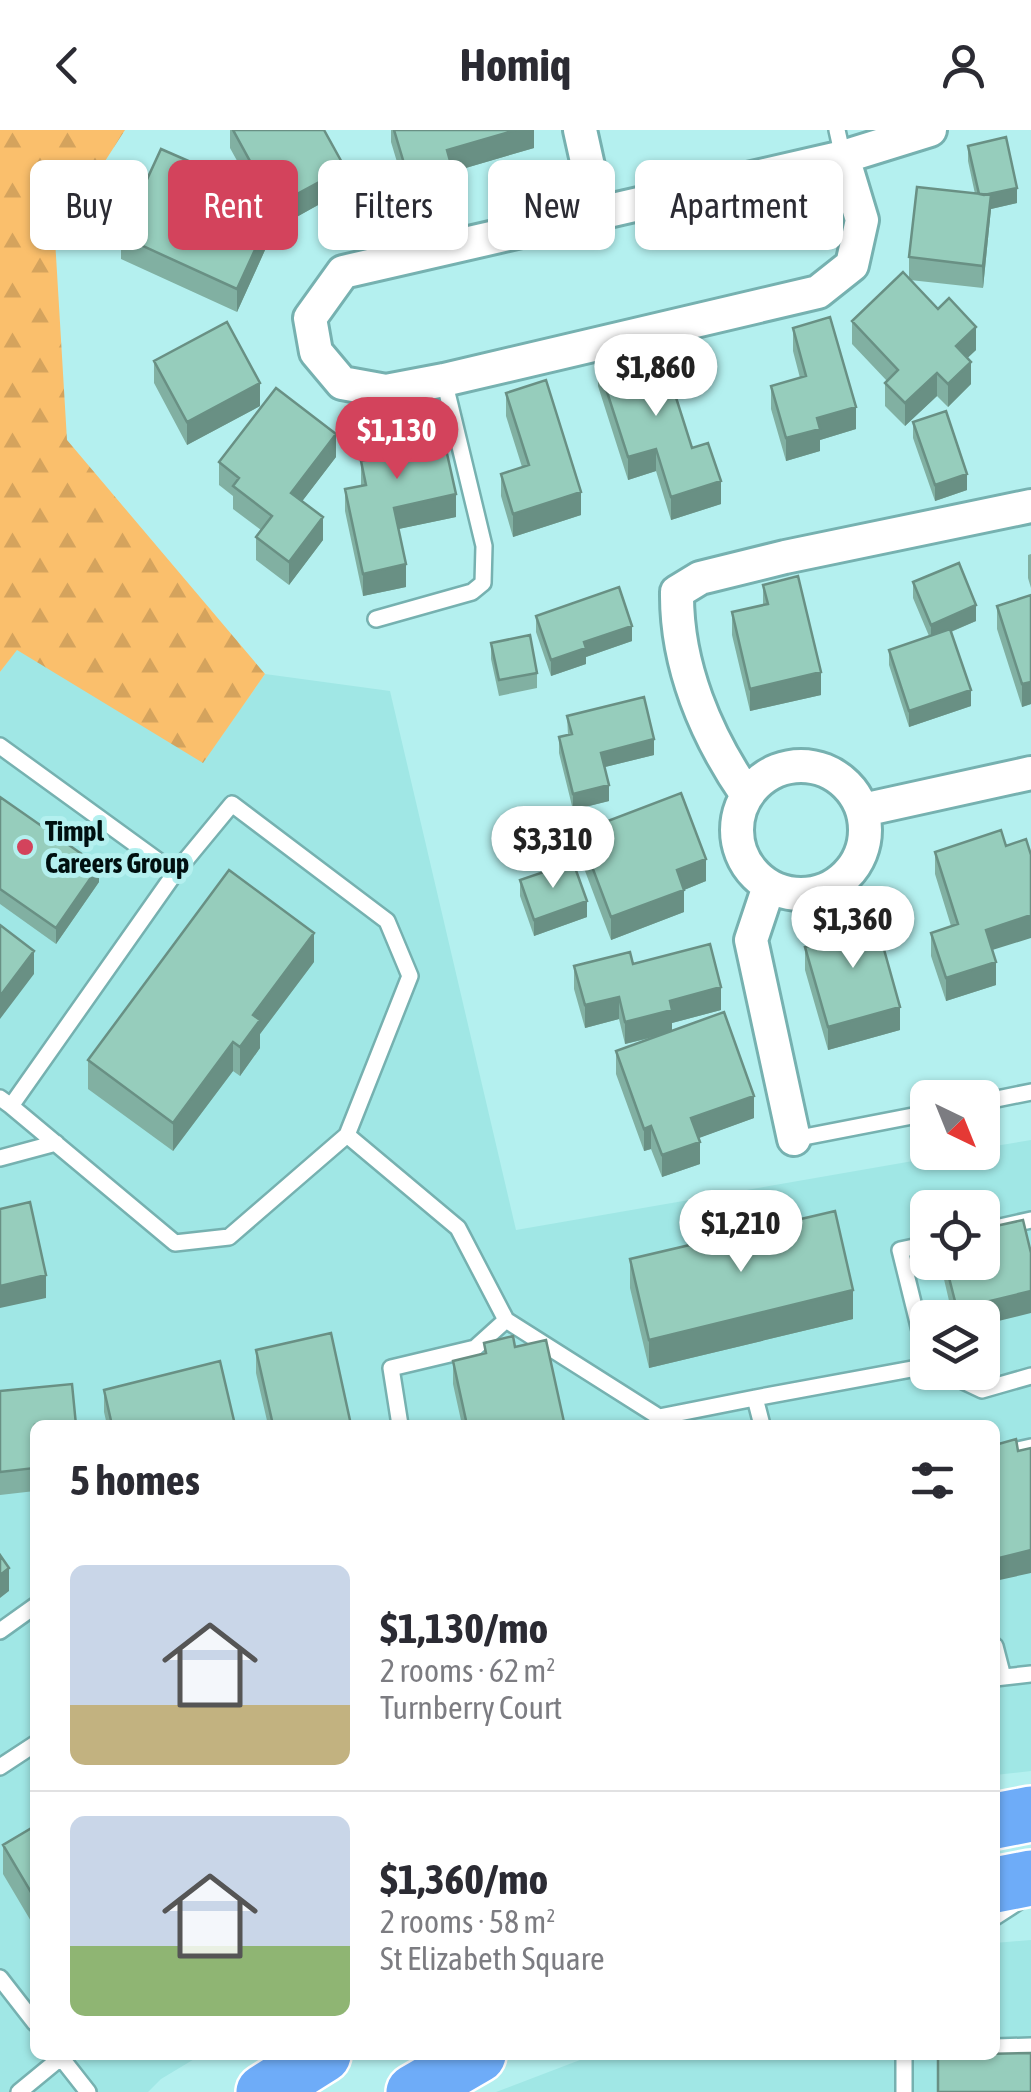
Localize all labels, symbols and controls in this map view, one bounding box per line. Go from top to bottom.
icon: back [40,38,95,93]
icon: person [936,38,991,93]
text: Homiq [460,39,571,91]
chip: Buy [30,160,148,250]
chip: Rent [168,160,298,250]
chip: Filters [318,160,468,250]
chip: New [488,160,615,250]
chip: Apartment [635,160,843,250]
pin: $1,860 [575,334,737,419]
text: $1,860 [616,348,696,385]
pin: $1,130 [316,397,478,482]
text: $1,130 [357,411,437,448]
pin: $3,310 [472,806,634,891]
place label: Timpl Careers Group [45,815,189,879]
text: $3,310 [513,820,593,857]
marker: Timpl Careers Group [14,836,36,858]
pin: $1,360 [772,886,934,971]
text: $1,360 [813,900,893,937]
north arrow [910,1080,1000,1170]
map controls [910,1080,1000,1390]
pin: $1,210 [660,1190,822,1275]
button: locate [910,1190,1000,1280]
text: $1,210 [701,1204,781,1241]
button: layers [910,1300,1000,1390]
icon: filters [905,1453,960,1508]
text: 5 homes [70,1456,200,1504]
text: $1,130/mo [380,1604,548,1652]
icon: home [150,1605,270,1725]
text: 2 rooms · 62 m² [380,1652,555,1689]
text: Turnberry Court [380,1689,562,1726]
text: $1,360/mo [380,1855,548,1903]
icon: home [150,1856,270,1976]
text: 2 rooms · 58 m² [380,1903,555,1940]
text: St Elizabeth Square [380,1940,605,1977]

